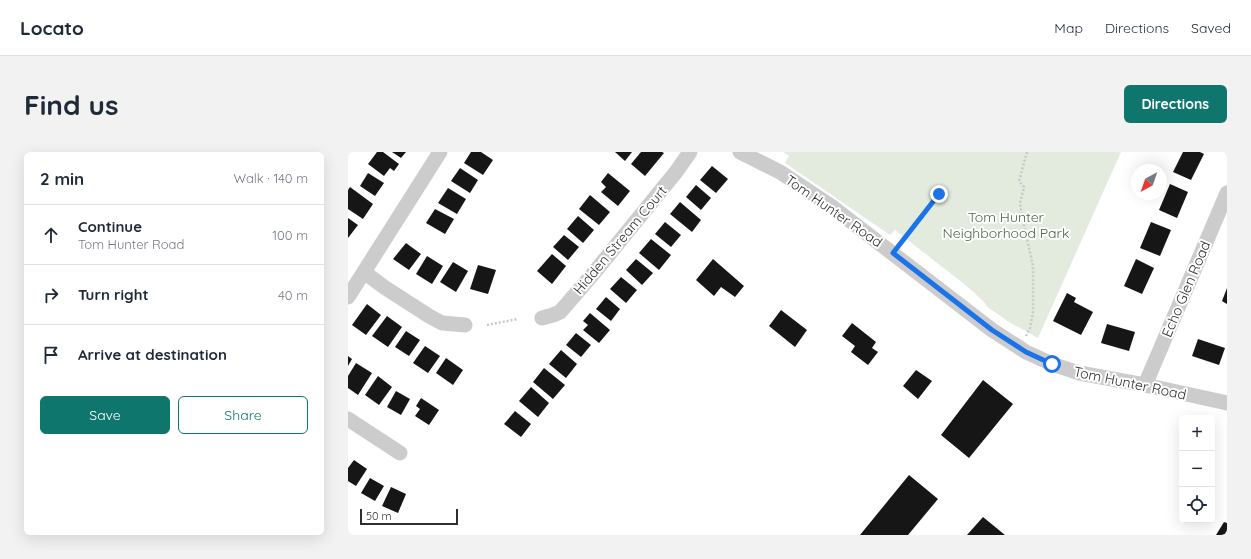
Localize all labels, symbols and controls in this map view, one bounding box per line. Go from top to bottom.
text: Locato [20,16,84,40]
text: Map [1054,19,1083,37]
text: Directions [1105,19,1169,37]
text: Saved [1191,19,1231,37]
button: Directions [1124,85,1227,123]
text: Find us [24,87,118,122]
north arrow [1131,164,1167,200]
text: 2 min [40,168,84,189]
text: Walk · 140 m [233,170,308,186]
street label: Tom Hunter Road [782,171,886,251]
street label: Hidden Stream Court [569,182,671,298]
route end [930,185,948,203]
park label: Tom Hunter Neighborhood Park [943,208,1069,242]
text: Continue [78,217,142,236]
icon: ahead [40,224,62,246]
text: 100 m [272,227,308,243]
text: Tom Hunter Road [78,236,184,252]
street label: Echo Glen Road [1158,238,1214,340]
icon: right [40,284,62,306]
text: Turn right [78,285,149,304]
text: 40 m [278,287,308,303]
icon: arrive [40,344,62,366]
text: Arrive at destination [78,345,227,364]
route start [1043,355,1061,373]
street label: Tom Hunter Road [1072,362,1188,404]
button: Save [40,396,170,434]
button: Share [178,396,308,434]
map controls [1179,415,1215,523]
button: + [1179,415,1215,451]
button: − [1179,451,1215,487]
button: locate [1179,487,1215,523]
scale bar [360,507,458,526]
text: 50 m [366,509,392,523]

